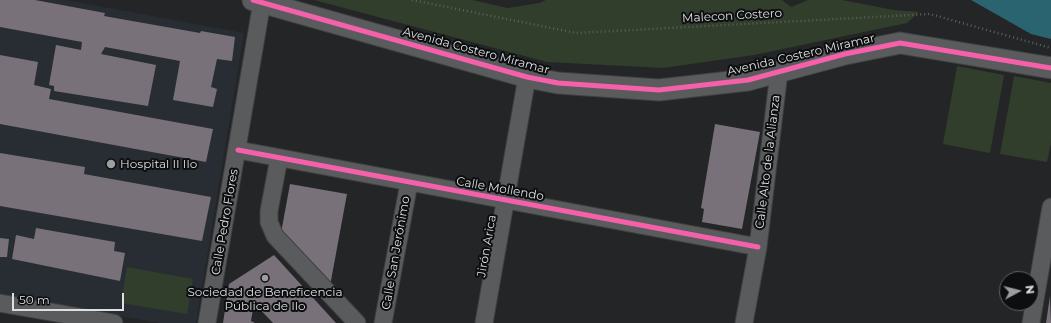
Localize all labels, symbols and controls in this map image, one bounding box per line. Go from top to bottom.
street label: Malecon Costero [682,6,782,26]
street label: Avenida Costero Miramar [401,24,551,78]
street label: Avenida Costero Miramar [726,31,876,79]
street label: Calle Alto de la Alianza [753,94,783,230]
place label: Hospital II Ilo [120,157,197,171]
marker: Hospital II Ilo [105,158,117,170]
street label: Calle Pedro Flores [209,168,241,276]
street label: Calle Mollendo [455,174,545,204]
street label: Calle San Jerónimo [379,195,413,311]
street label: Jirón Arica [474,214,500,278]
north arrow [999,271,1039,311]
marker: Sociedad de Beneficencia Pública de Ilo [260,273,270,283]
text: N [1022,284,1037,295]
scale bar [14,285,126,311]
place label: Sociedad de Beneficencia Pública de Ilo [187,285,343,313]
text: 50 m [19,292,50,307]

